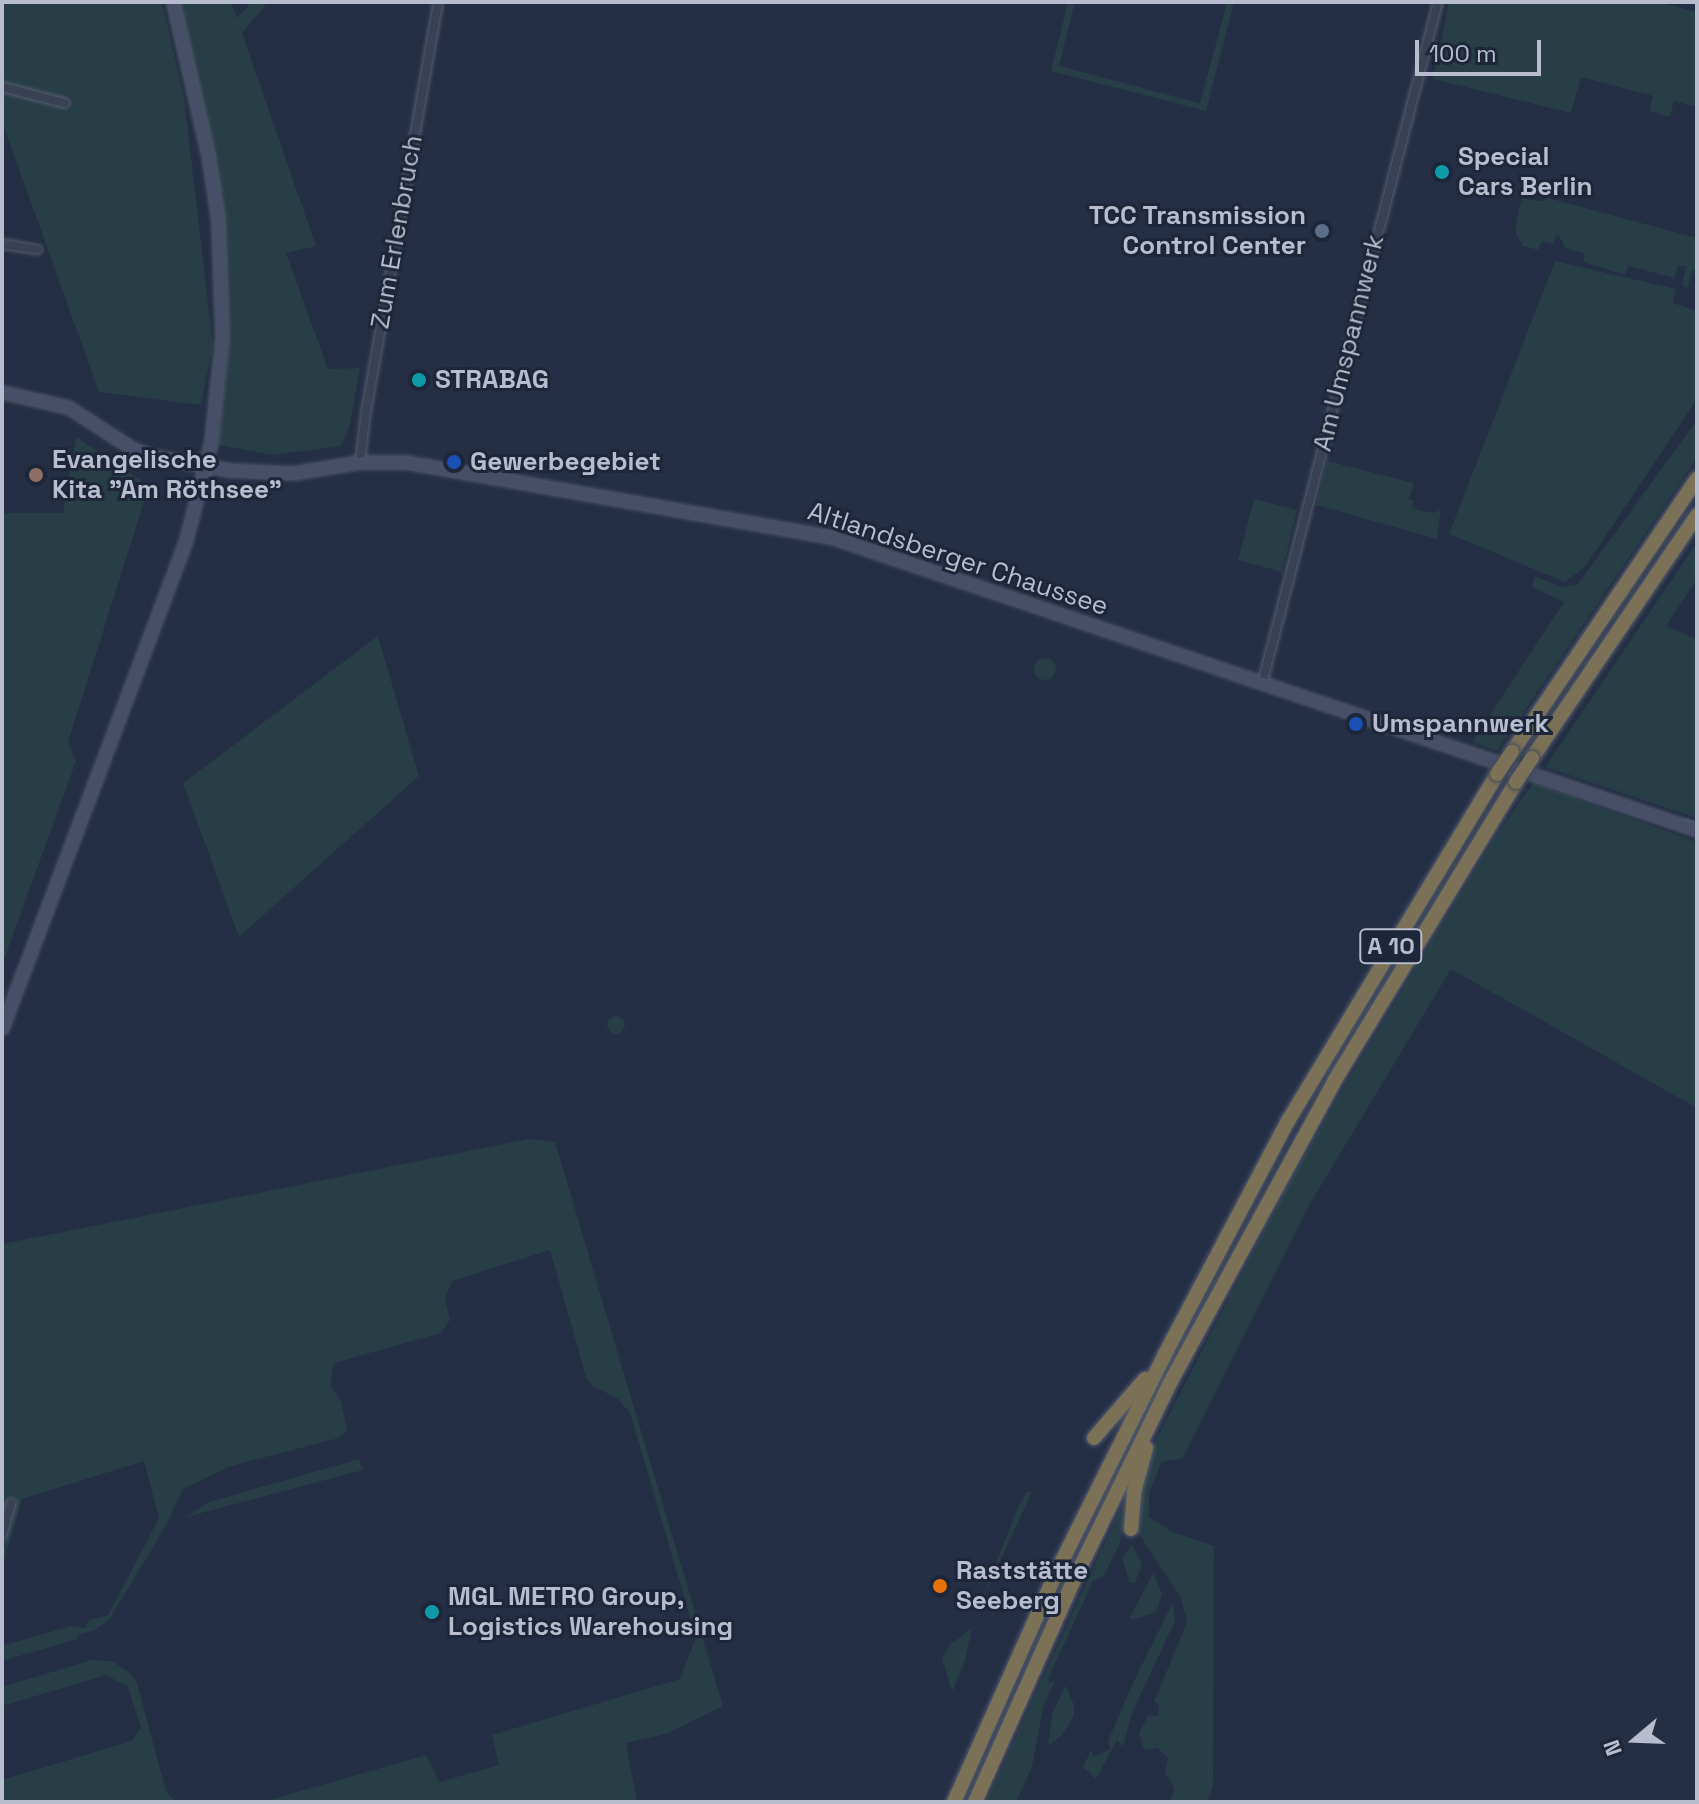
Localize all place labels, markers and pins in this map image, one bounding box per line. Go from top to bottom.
place label: Special Cars Berlin [1458,141,1592,202]
marker: Special Cars Berlin [1433,163,1451,181]
place label: TCC Transmission Control Center [1088,200,1306,262]
marker: TCC Transmission Control Center [1313,222,1331,240]
place label: STRABAG [435,364,549,396]
marker: STRABAG [410,371,428,389]
place label: Evangelische Kita "Am Röthsee" [52,444,282,506]
place label: Gewerbegebiet [470,446,661,478]
marker: Gewerbegebiet [445,453,463,471]
marker: Evangelische Kita "Am Röthsee" [27,466,45,484]
place label: Umspannwerk [1372,708,1549,740]
marker: Umspannwerk [1347,715,1365,733]
place label: Raststätte Seeberg [956,1555,1088,1616]
marker: Raststätte Seeberg [931,1577,949,1595]
place label: MGL METRO Group, Logistics Warehousing [448,1581,733,1642]
marker: MGL METRO Group, Logistics Warehousing [423,1603,441,1621]

